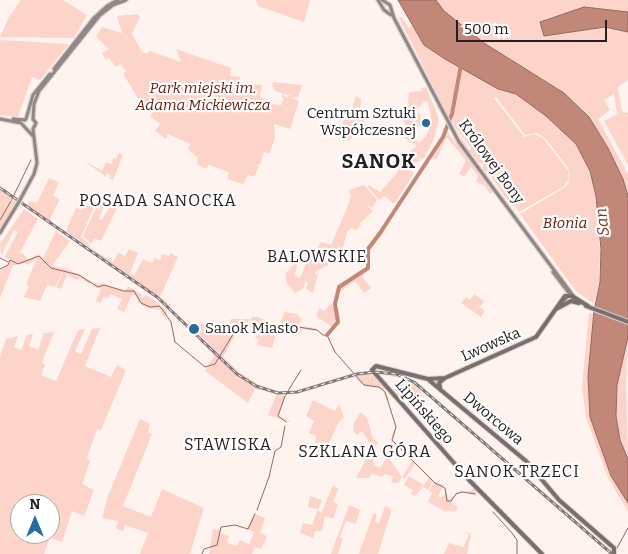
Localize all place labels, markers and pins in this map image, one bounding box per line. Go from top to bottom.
place label: Centrum Sztuki Współczesnej [307,105,416,140]
marker: Centrum Sztuki Współczesnej [420,117,432,129]
place label: Sanok Miasto [205,320,298,338]
marker: Sanok Miasto [187,322,201,336]

